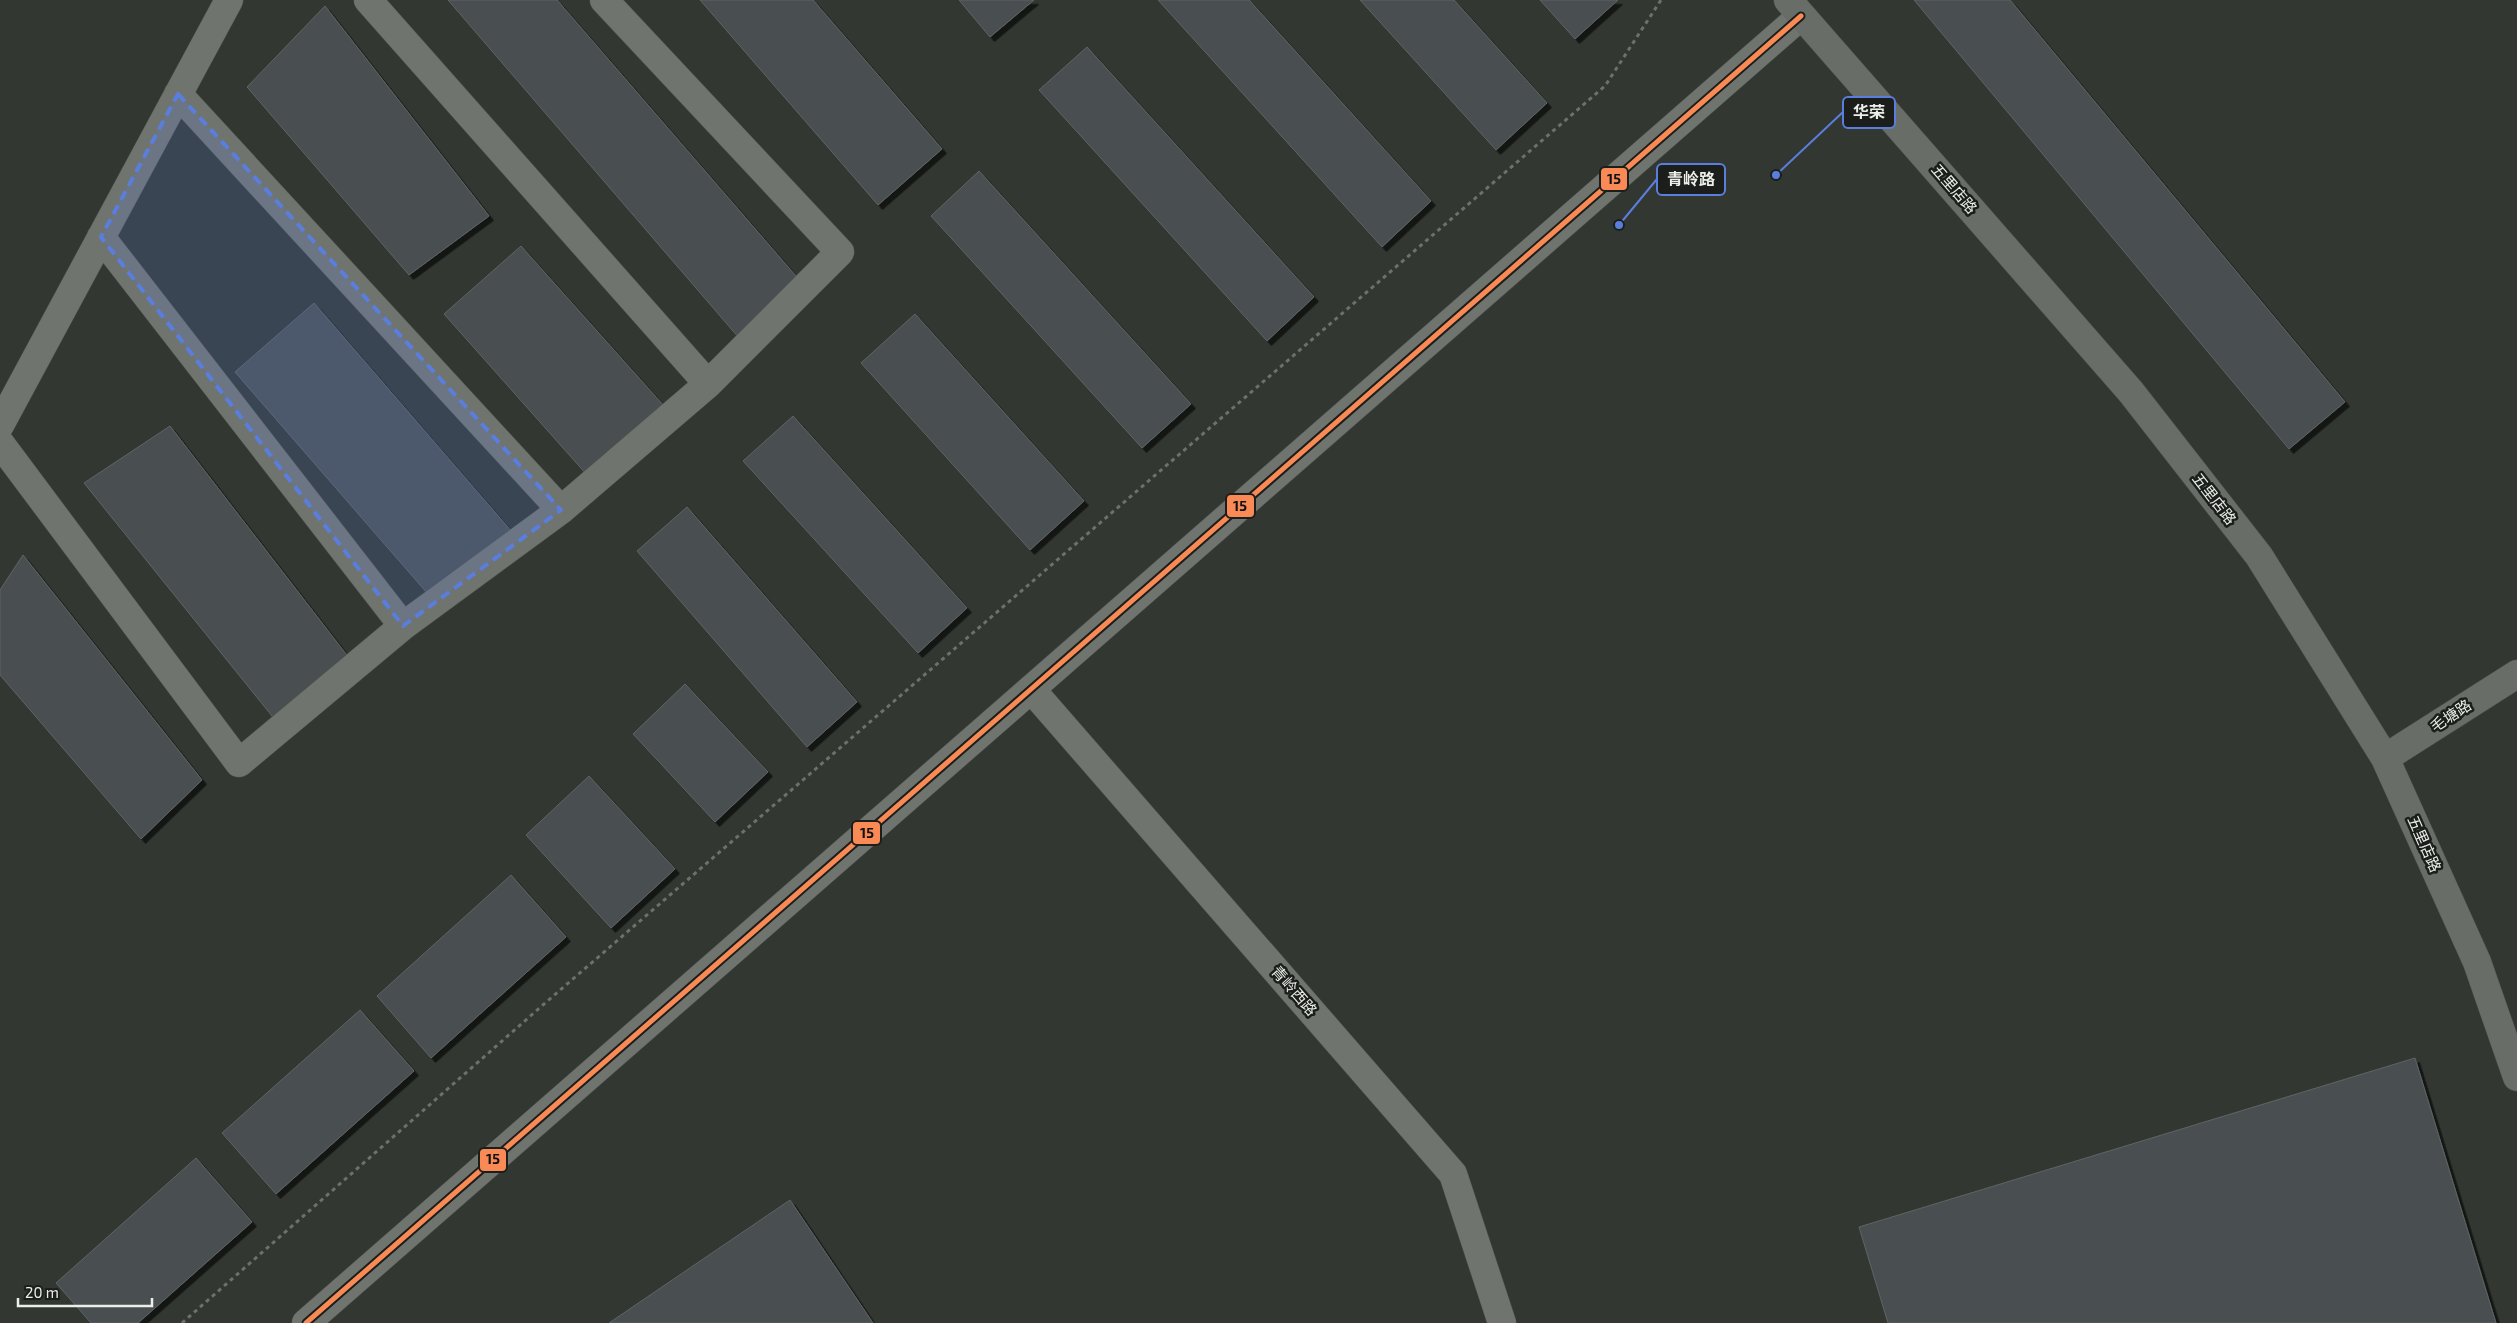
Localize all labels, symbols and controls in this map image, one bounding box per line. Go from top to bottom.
callout: 华荣 [1843,97,1895,128]
text: 华荣 [1853,102,1885,121]
street label: 五里店路 [1928,160,1981,217]
callout: 青岭路 [1657,164,1725,195]
line badge: 15 [1600,167,1628,191]
text: 青岭路 [1667,169,1715,188]
text: 15 [1607,170,1621,187]
street label: 五里店路 [2189,469,2240,528]
line badge: 15 [1226,494,1255,518]
text: 15 [1233,497,1247,514]
street label: 毛塘路 [2427,695,2474,735]
street label: 五里店路 [2404,813,2445,875]
line badge: 15 [852,821,881,845]
text: 15 [860,824,874,841]
street label: 青岭西路 [1268,962,1321,1019]
line badge: 15 [479,1148,507,1172]
text: 15 [486,1150,500,1167]
scale bar [18,1276,151,1308]
text: 20 m [25,1283,59,1301]

